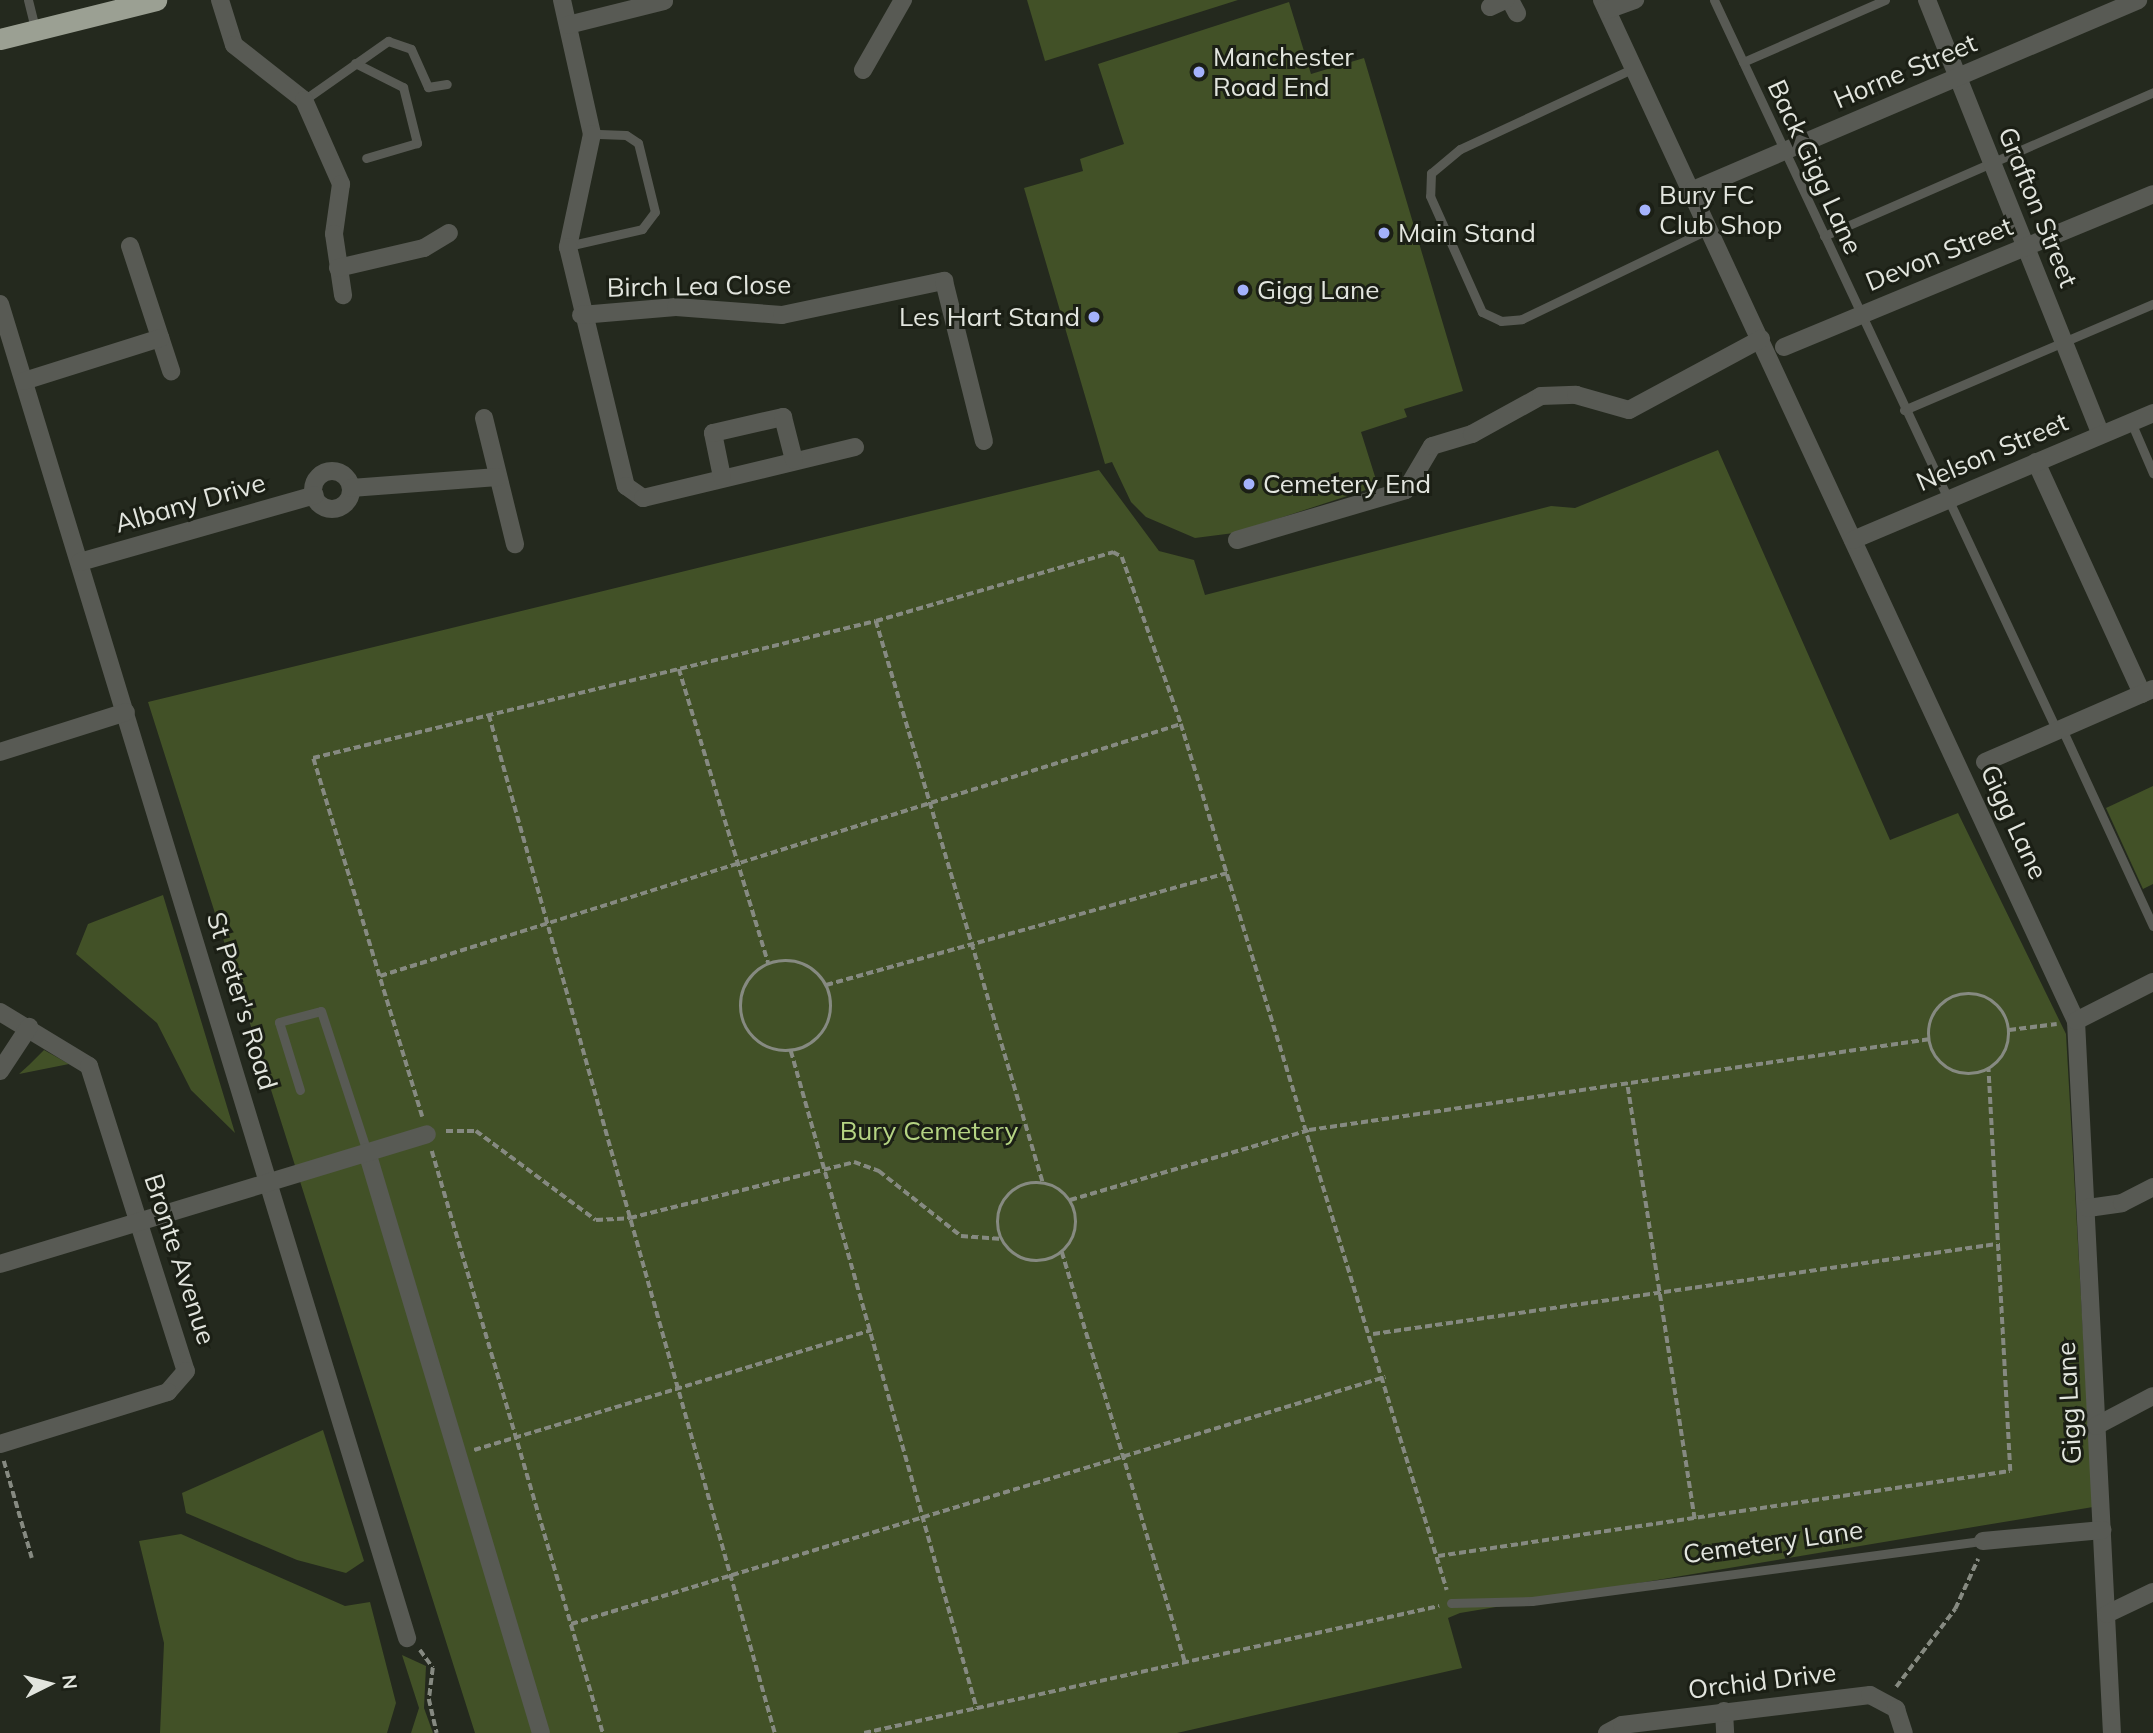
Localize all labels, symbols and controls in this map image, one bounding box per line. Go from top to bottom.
street label: Horne Street [1829,27,1981,115]
place label: Manchester Road End [1213,41,1354,102]
marker: Manchester Road End [1191,64,1207,80]
street label: Back Gigg Lane [1761,75,1869,259]
street label: Grafton Street [1992,122,2084,292]
place label: Bury FC Club Shop [1659,179,1782,241]
marker: Bury FC Club Shop [1637,202,1653,218]
street label: Devon Street [1861,210,2017,298]
place label: Main Stand [1398,217,1536,249]
marker: Main Stand [1376,225,1392,241]
street label: Birch Lea Close [607,269,791,303]
place label: Gigg Lane [1257,274,1379,306]
marker: Gigg Lane [1235,282,1251,298]
place label: Les Hart Stand [899,301,1080,333]
marker: Les Hart Stand [1086,309,1102,325]
street label: Nelson Street [1912,406,2072,498]
street label: Albany Drive [111,467,269,539]
place label: Cemetery End [1263,468,1431,500]
marker: Cemetery End [1241,476,1257,492]
street label: Gigg Lane [1974,760,2054,884]
street label: St Peter's Road [200,908,284,1094]
park label: Bury Cemetery [840,1115,1018,1147]
street label: Bronte Avenue [138,1170,222,1348]
street label: Gigg Lane [2050,1341,2088,1465]
street label: Cemetery Lane [1681,1514,1865,1570]
north arrow [14,1649,84,1719]
street label: Orchid Drive [1686,1656,1838,1706]
text: N [57,1673,83,1690]

